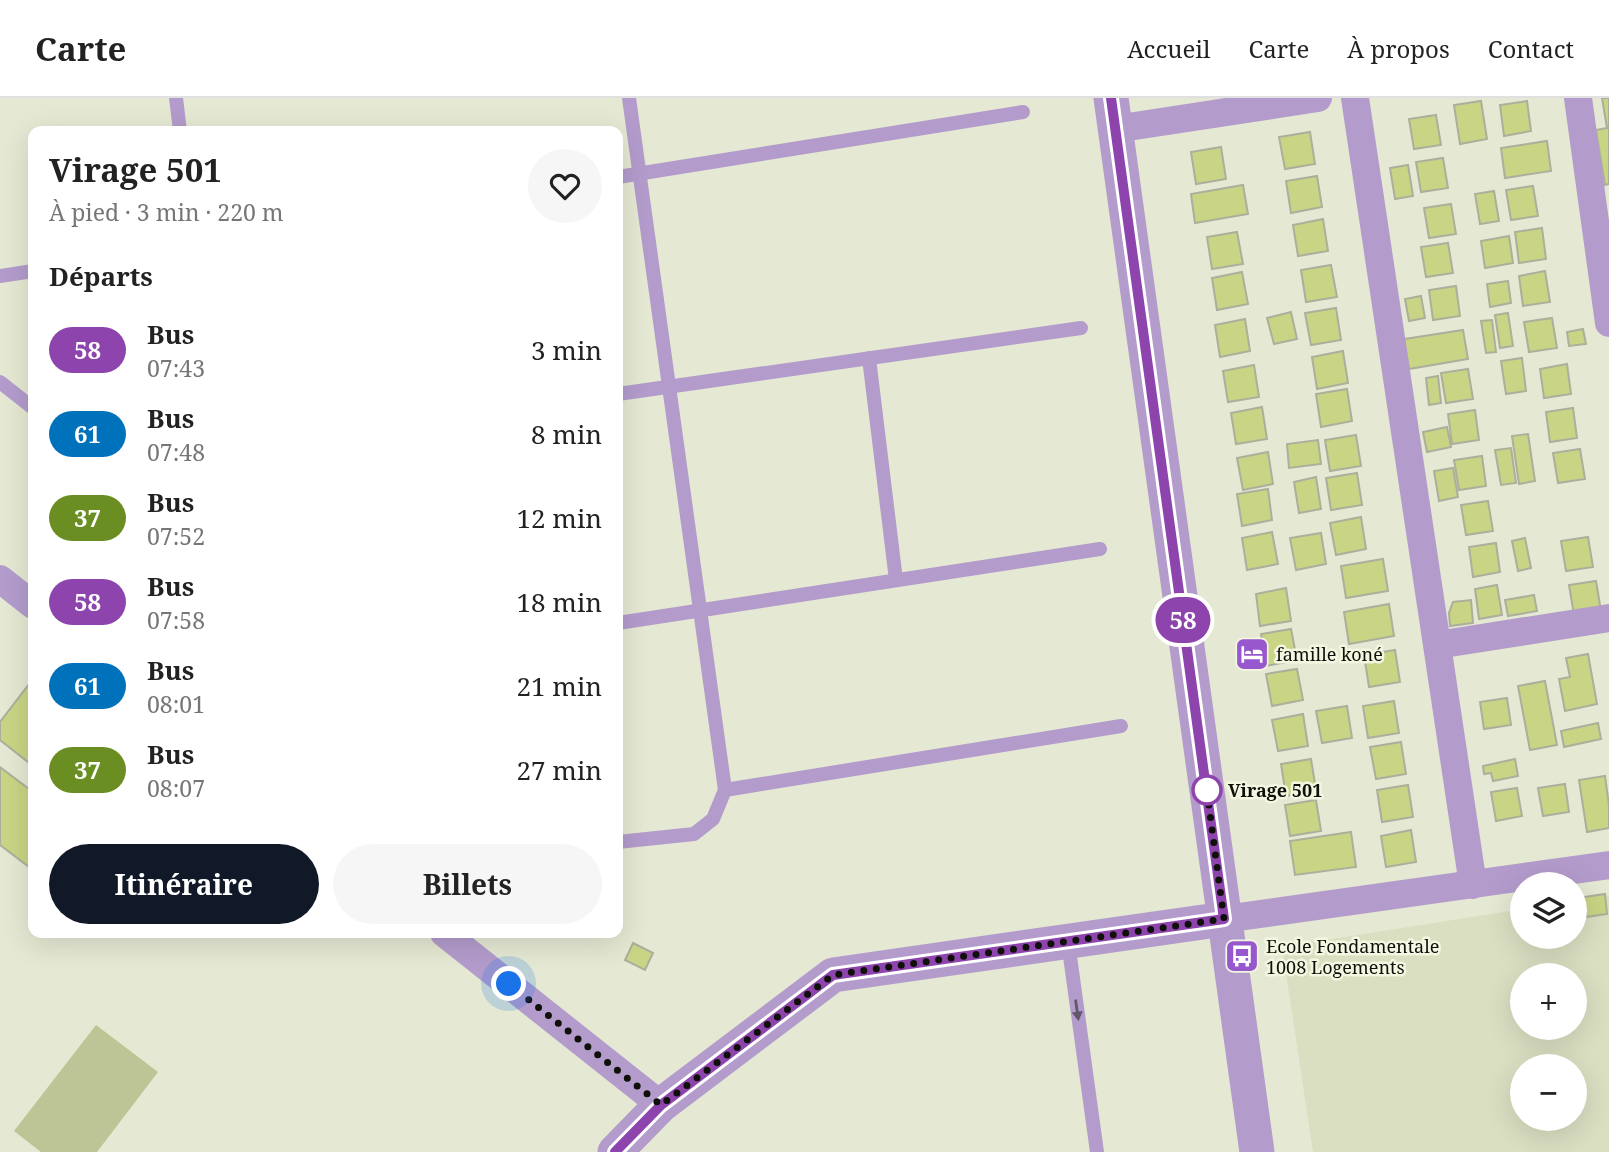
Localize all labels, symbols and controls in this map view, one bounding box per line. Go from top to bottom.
text: Carte [35,26,126,71]
text: Accueil [1127,32,1210,65]
text: Carte [1248,32,1309,65]
text: À propos [1347,32,1450,65]
text: Contact [1488,32,1574,65]
text: Virage 501 [49,147,222,192]
button: heart [528,149,602,223]
text: À pied · 3 min · 220 m [49,196,284,228]
text: Départs [49,258,153,294]
text: Bus [147,316,194,352]
text: 3 min [531,332,602,368]
text: 58 [74,333,101,366]
text: 07:43 [147,352,205,384]
text: Bus [147,400,194,436]
text: 8 min [531,416,602,452]
text: 61 [74,417,101,450]
text: 07:48 [147,436,205,468]
text: Bus [147,484,194,520]
text: 12 min [517,500,602,536]
text: 37 [74,501,101,534]
text: 07:52 [147,520,205,552]
text: Bus [147,568,194,604]
text: 18 min [517,584,602,620]
text: 58 [74,585,101,618]
line badge: 58 [1152,597,1214,643]
text: 58 [1169,603,1197,636]
text: 07:58 [147,604,205,636]
hotel icon: famille koné [1233,635,1271,673]
place label: famille koné [1276,642,1383,666]
text: Bus [147,652,194,688]
text: 21 min [517,668,602,704]
text: 61 [74,669,101,702]
text: 08:01 [147,688,205,720]
text: Bus [147,736,194,772]
text: 27 min [517,752,602,788]
text: 37 [74,753,101,786]
text: 08:07 [147,772,205,804]
marker: Virage 501 [1192,775,1222,805]
place label: Virage 501 [1228,778,1322,802]
button: Itinéraire [49,844,319,924]
button: Billets [333,844,602,924]
map controls [1510,872,1587,1131]
button: layers [1510,872,1587,949]
place label: Ecole Fondamentale 1008 Logements [1266,934,1439,979]
bus stop icon: Ecole Fondamentale 1008 Logements [1223,937,1261,975]
button: + [1510,963,1587,1040]
your location [491,966,526,1001]
one-way arrow [1072,999,1083,1021]
button: − [1510,1054,1587,1131]

